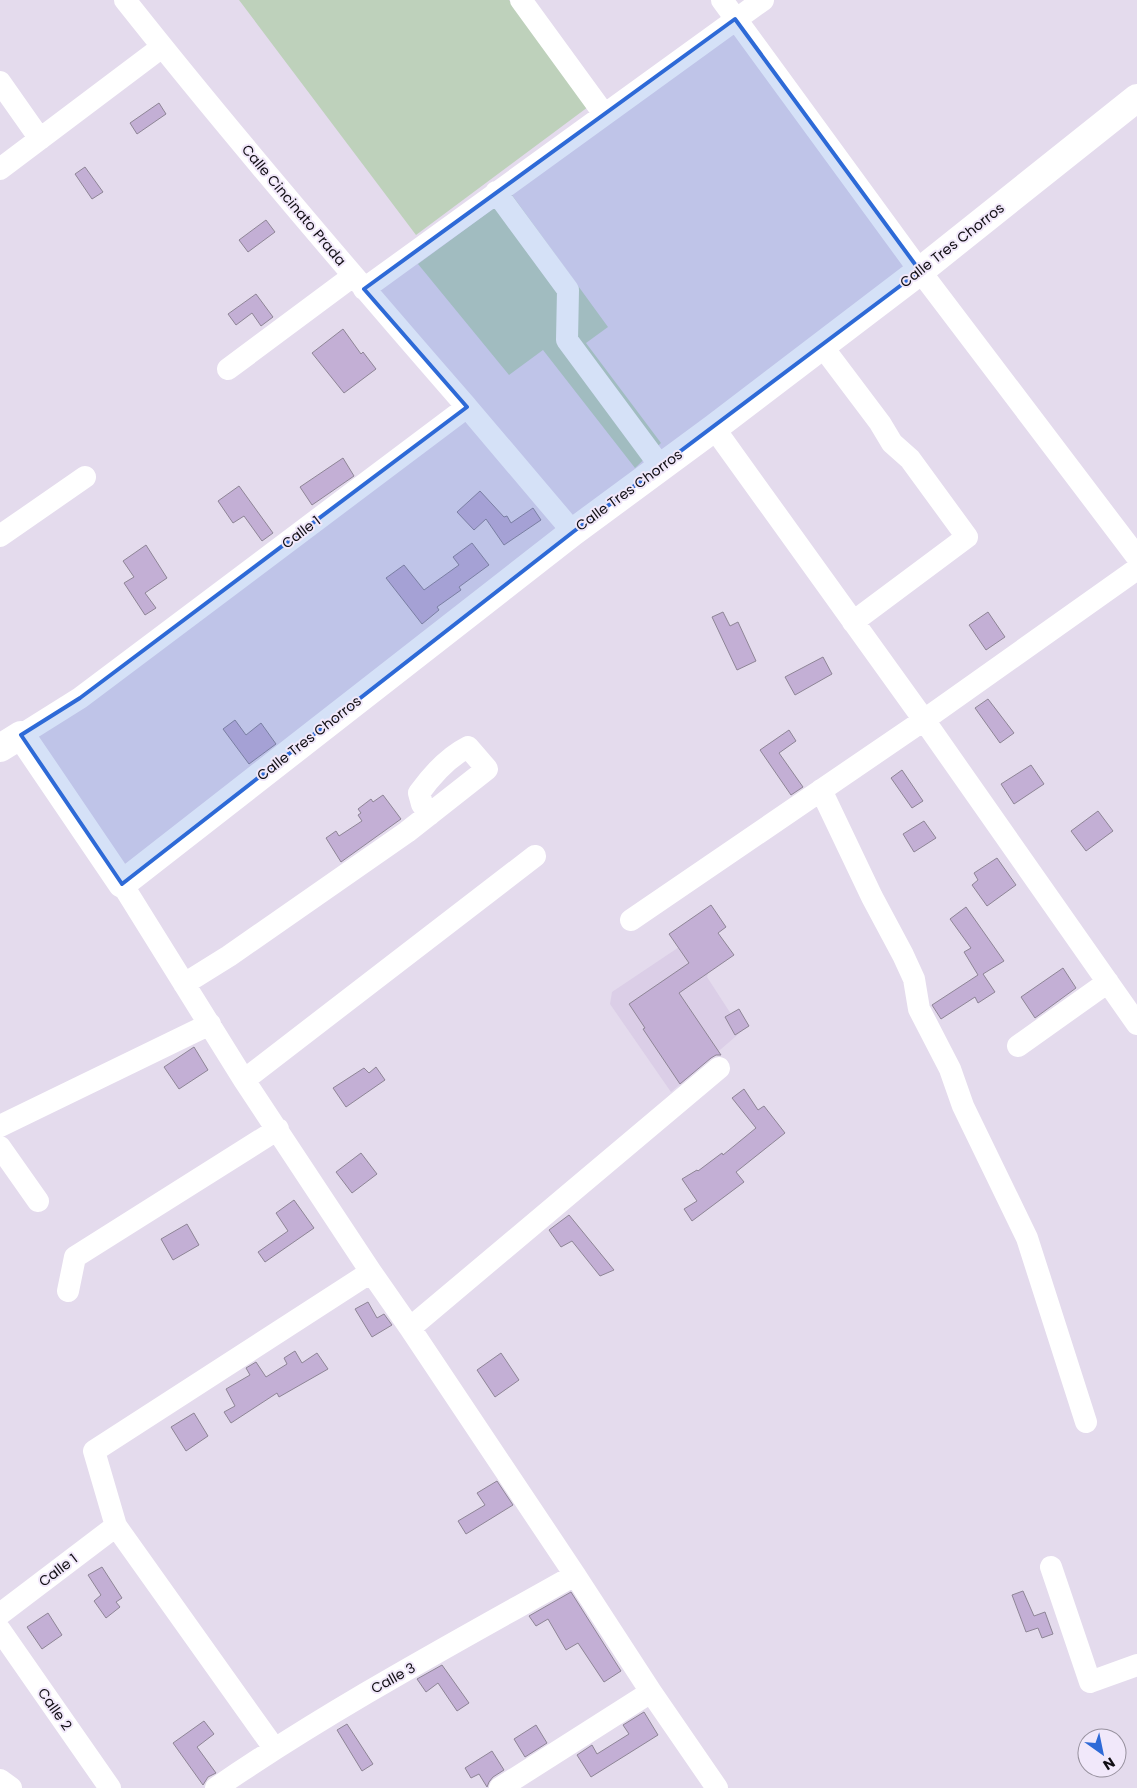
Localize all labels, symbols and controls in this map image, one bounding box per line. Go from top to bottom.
street label: Calle Cincinato Prada [237,140,351,270]
street label: Calle Tres Chorros [896,198,1008,292]
street label: Calle Tres Chorros [572,444,686,536]
street label: Calle 1 [277,511,325,553]
street label: Calle Tres Chorros [253,691,365,785]
street label: Calle 1 [34,1549,82,1591]
street label: Calle 3 [367,1658,419,1698]
street label: Calle 2 [33,1684,77,1734]
north arrow [1077,1728,1127,1778]
text: N [1099,1753,1119,1775]

